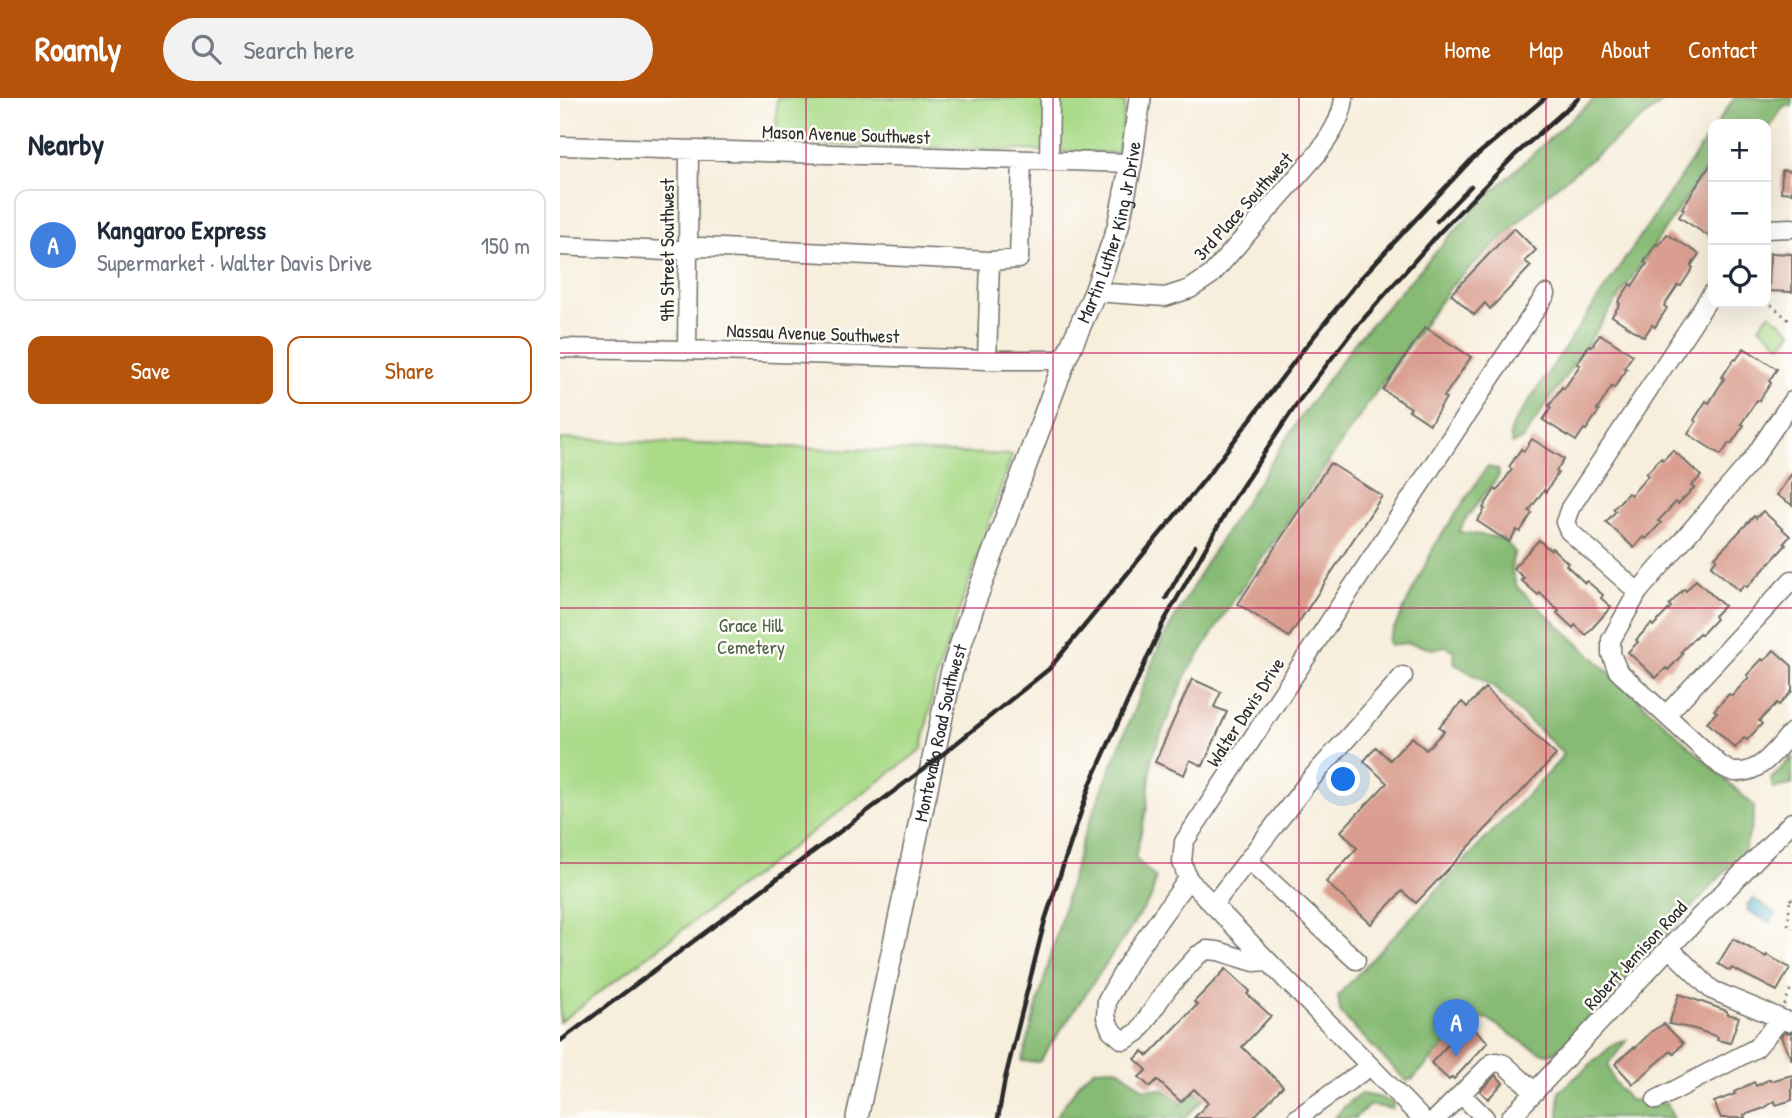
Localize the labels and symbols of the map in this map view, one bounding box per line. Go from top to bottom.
street label: Mason Avenue Southwest [762,118,931,150]
street label: Martin Luther King Jr Drive [1070,139,1147,327]
street label: 3rd Place Southwest [1187,146,1299,266]
street label: 9th Street Southwest [654,178,680,322]
street label: Nassau Avenue Southwest [726,317,900,349]
park label: Grace Hill Cemetery [717,612,785,660]
street label: Montevallo Road Southwest [907,640,973,824]
street label: Walter Davis Drive [1200,652,1290,772]
your location [1326,762,1360,796]
street label: Robert Jemison Road [1578,894,1693,1015]
pin: A [1433,999,1479,1057]

